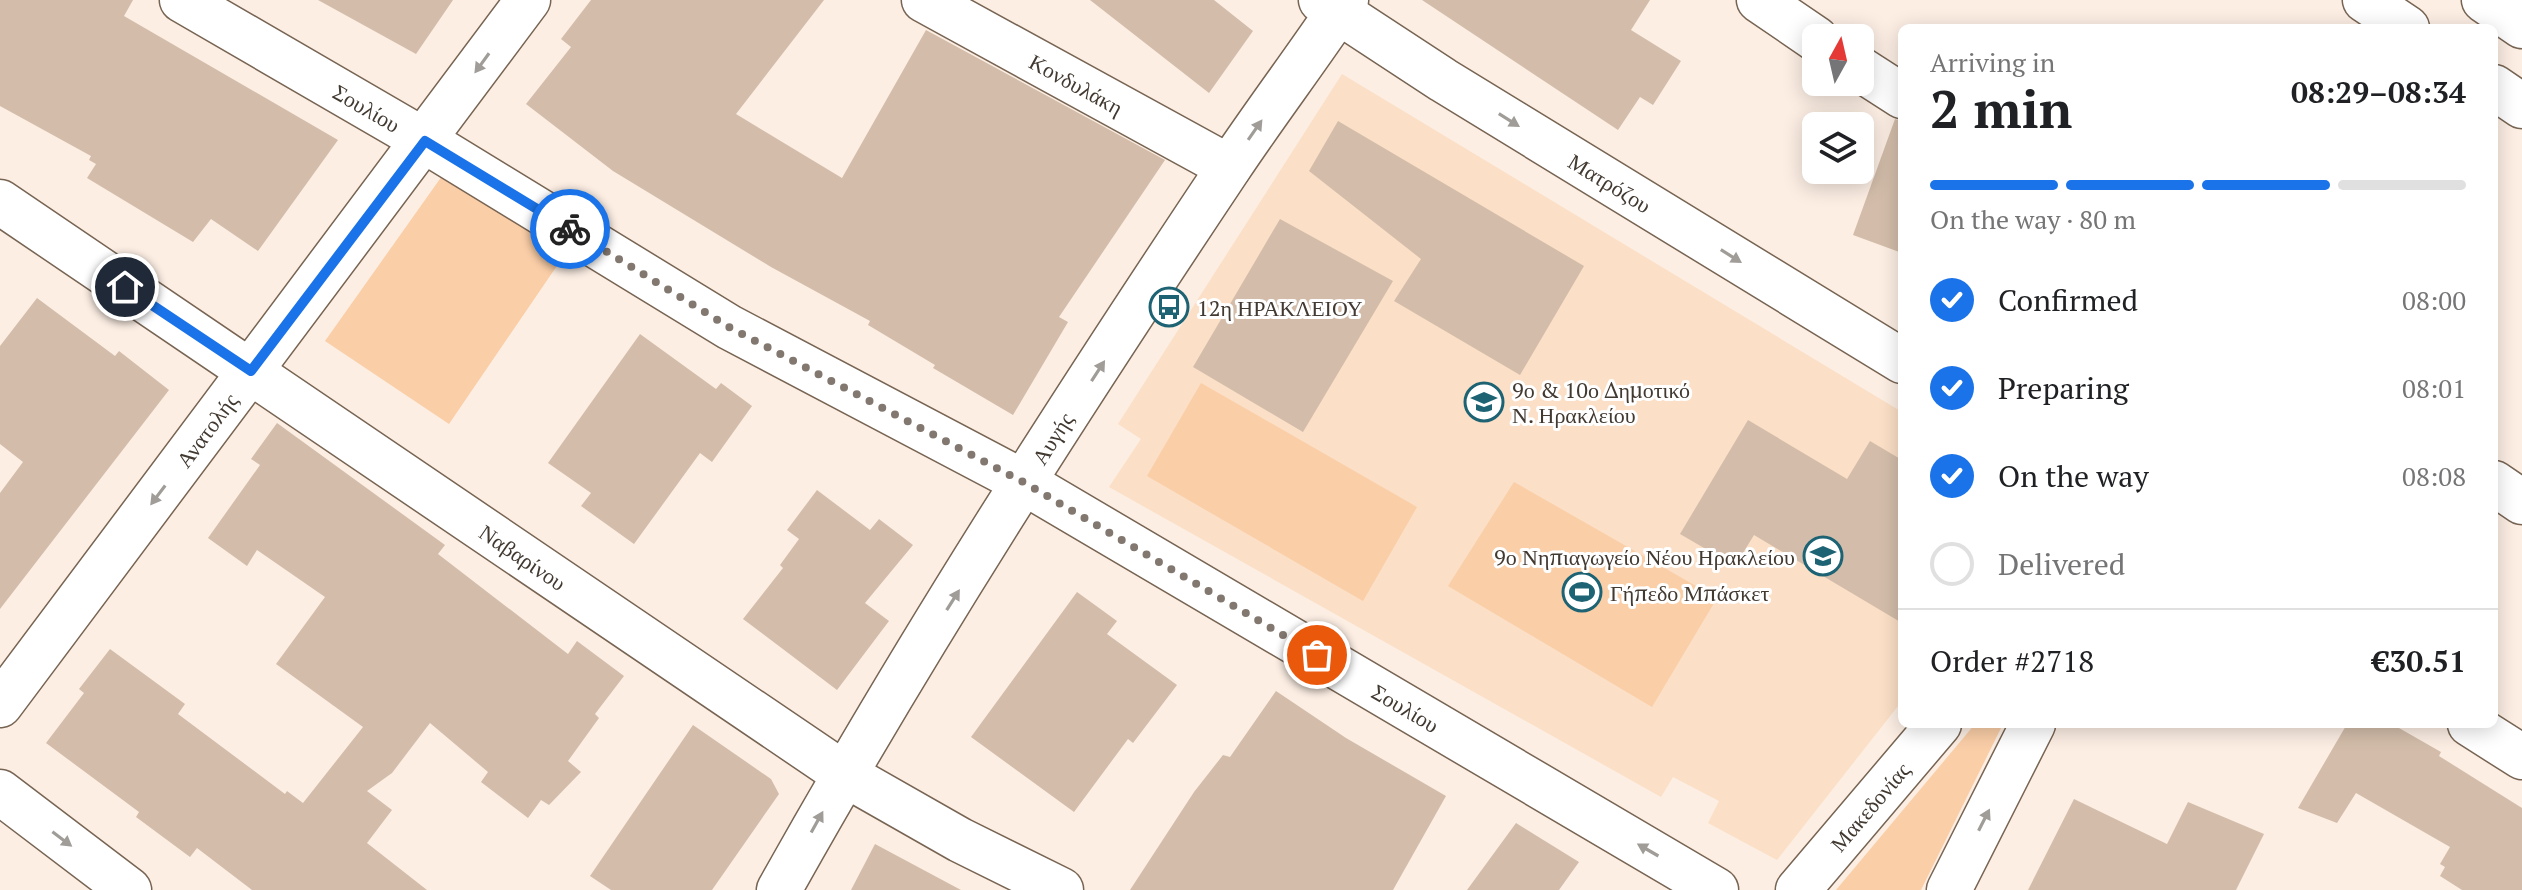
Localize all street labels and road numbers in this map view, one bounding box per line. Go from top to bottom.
street label: Κονδυλάκη [1025,46,1129,121]
street label: Σουλίου [328,76,406,138]
street label: Ματρόζου [1563,146,1657,219]
street label: Ανατολής [169,386,244,473]
street label: Αυγής [1024,406,1079,470]
street label: Ναβαρίνου [474,517,572,596]
street label: Σουλίου [1367,676,1445,738]
street label: Μακεδονίας [1823,755,1916,857]

